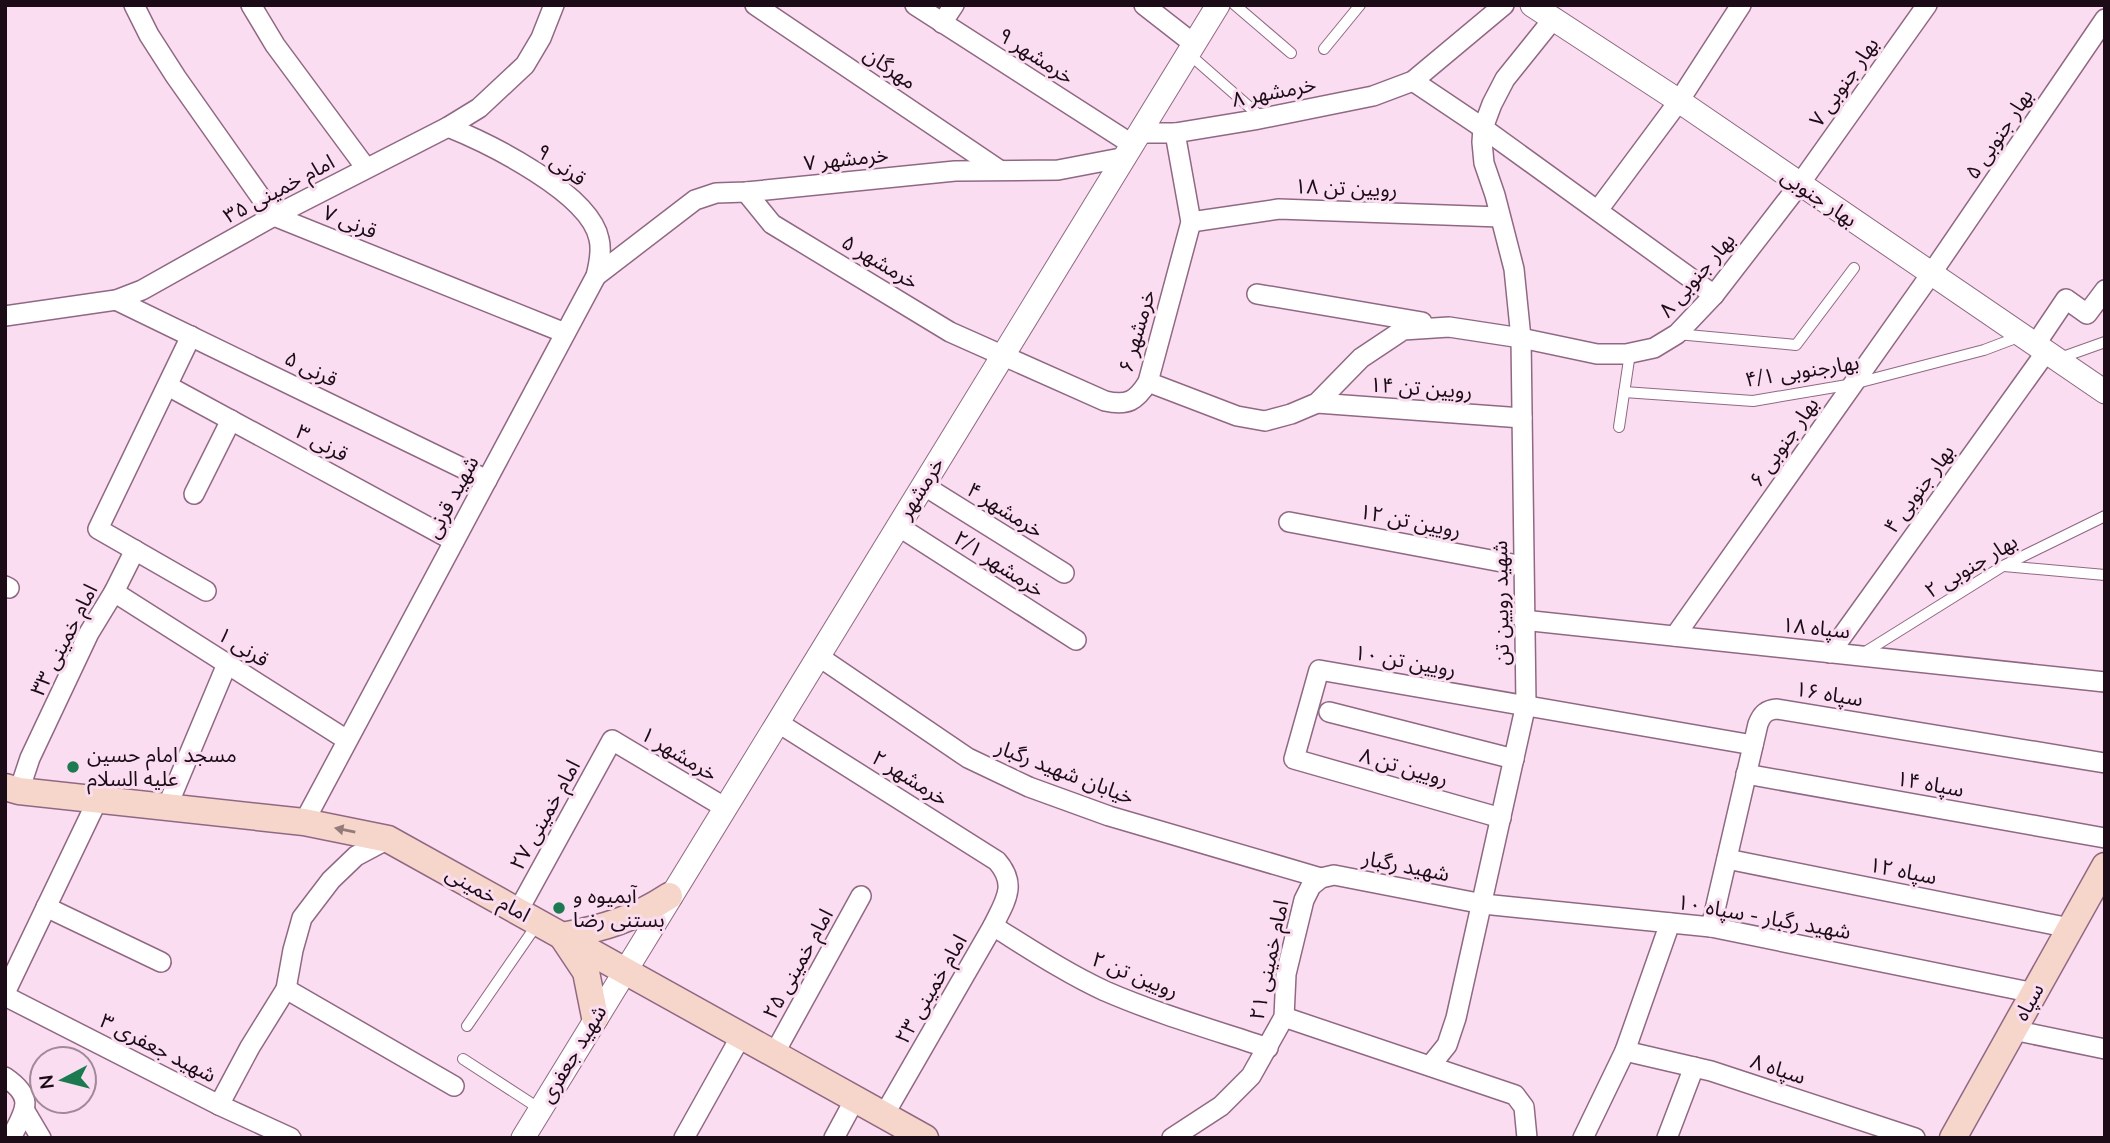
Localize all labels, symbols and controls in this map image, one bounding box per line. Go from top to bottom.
street label: خرمشهر ۹ [993,21,1079,91]
street label: بهار جنوبی ۷ [1803,32,1885,132]
street label: مهرگان [858,40,922,96]
street label: خرمشهر ۸ [1230,70,1318,114]
street label: بهار جنوبی ۵ [1958,83,2040,185]
street label: قرنی ۹ [530,137,592,193]
street label: خرمشهر ۷ [802,141,890,177]
street label: امام خمینی ۳۵ [219,148,340,232]
street label: بهار جنوبی [1775,162,1863,234]
street label: رویین تن ۱۸ [1294,172,1398,204]
street label: قرنی ۷ [319,199,381,245]
street label: بهار جنوبی ۸ [1652,227,1742,323]
street label: خرمشهر ۵ [836,228,924,296]
street label: خرمشهر ۶ [1112,286,1162,376]
street label: قرنی ۵ [280,344,342,394]
street label: بهارجنوبی ۴/۱ [1743,348,1861,394]
street label: رویین تن ۱۴ [1369,370,1473,406]
street label: بهار جنوبی ۶ [1743,392,1825,492]
street label: قرنی ۳ [291,418,353,468]
street label: بهار جنوبی ۴ [1877,439,1961,539]
street label: شهید قرنی [419,451,485,543]
street label: خرمشهر [891,452,951,525]
street label: خرمشهر ۴ [961,476,1049,544]
street label: رویین تن ۱۲ [1357,497,1463,545]
street label: خرمشهر ۲/۱ [948,524,1050,604]
street label: بهار جنوبی ۲ [1919,527,2023,605]
street label: شهید رویین تن [1486,540,1516,666]
street label: امام خمینی ۳۳ [24,579,106,702]
street label: سپاه ۱۸ [1781,611,1851,645]
street label: قرنی ۱ [212,620,274,674]
street label: رویین تن ۱۰ [1352,638,1458,684]
street label: سپاه ۱۶ [1793,675,1865,713]
street label: خرمشهر ۱ [635,720,723,788]
street label: خیابان شهید رگبار [991,732,1138,811]
place label: مسجد امام حسین علیه السلام [87,741,237,795]
street label: رویین تن ۸ [1356,741,1452,793]
street label: خرمشهر ۲ [866,744,954,812]
street label: امام خمینی ۲۷ [503,755,589,876]
marker: مسجد امام حسین علیه السلام [65,759,81,775]
street label: سپاه ۱۴ [1894,764,1966,804]
one-way arrow [334,824,356,835]
street label: شهید رگبار [1359,844,1452,888]
street label: سپاه ۱۲ [1867,851,1939,891]
street label: امام خمینی [440,859,535,930]
place label: آبمیوه و بستنی رضا [573,882,665,934]
street label: شهید رگبار - سپاه ۱۰ [1675,888,1853,946]
street label: امام خمینی ۲۱ [1243,897,1297,1023]
marker: آبمیوه و بستنی رضا [551,900,567,916]
street label: امام خمینی ۲۵ [756,904,842,1025]
street label: امام خمینی ۲۳ [888,929,975,1050]
street label: رویین تن ۲ [1088,945,1182,1005]
street label: سپاه [2007,978,2051,1026]
street label: شهید جعفری [533,1000,613,1108]
street label: شهید جعفری ۳ [95,1007,221,1089]
north arrow [28,1045,98,1115]
street label: سپاه ۸ [1747,1047,1809,1091]
text: N [33,1073,61,1091]

